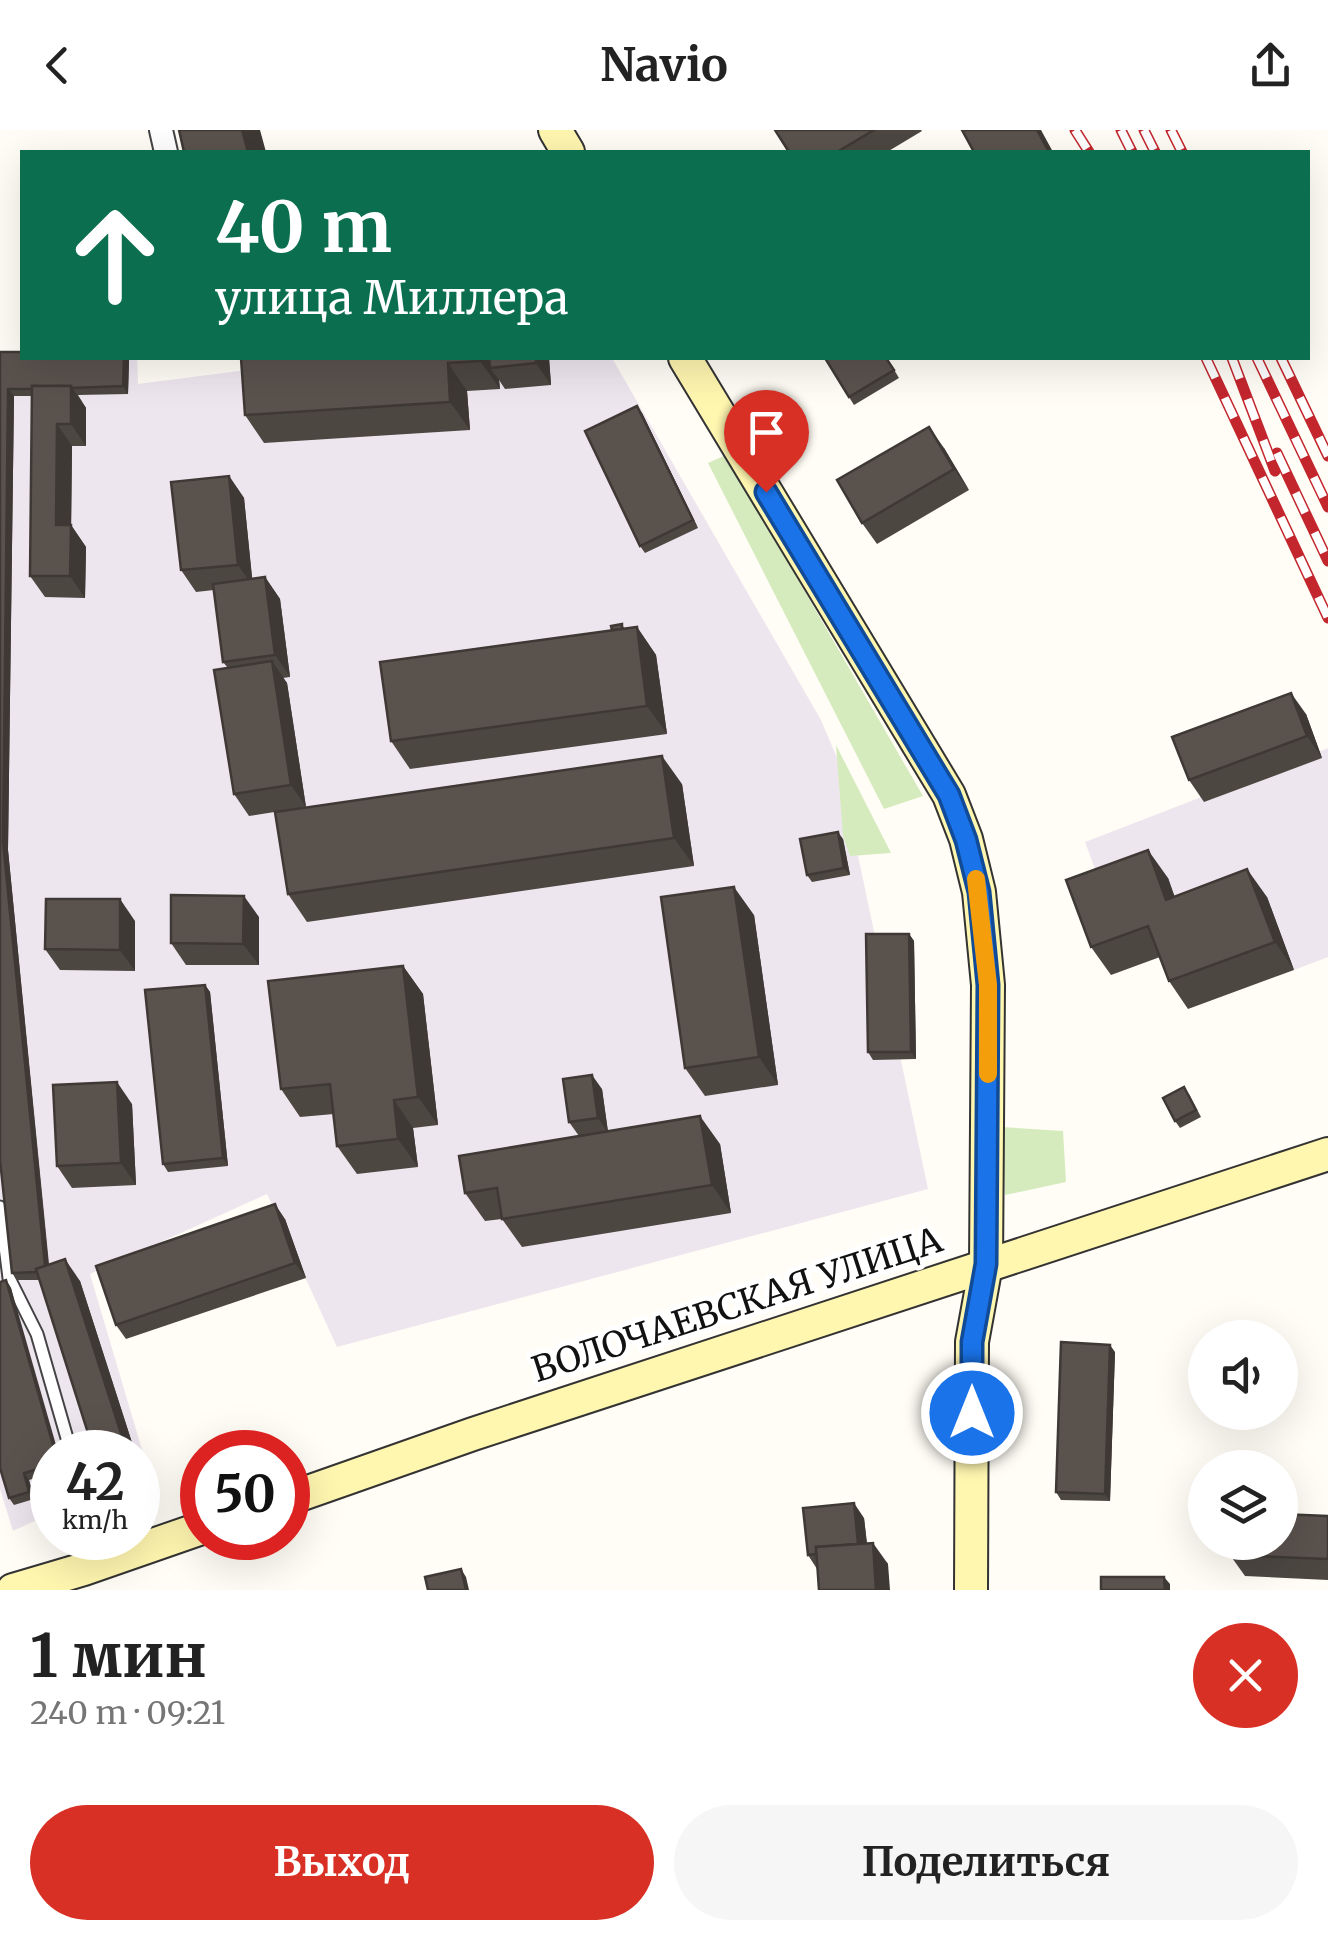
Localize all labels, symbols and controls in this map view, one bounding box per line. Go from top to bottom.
text: Navio [600,37,728,93]
icon: back [30,38,85,93]
icon: share [1243,38,1298,93]
text: 40 m [215,183,392,271]
icon: ahead [50,190,180,320]
text: улица Миллера [215,270,569,326]
pin [724,390,809,493]
icon: arrive [739,405,794,460]
street label: ВОЛОЧАЕВСКАЯ УЛИЦА [526,1218,948,1392]
map controls [1188,1320,1298,1560]
button: sound [1188,1320,1298,1430]
position arrow [920,1361,1024,1465]
speed limit sign: 50 [180,1430,310,1560]
button: layers [1188,1450,1298,1560]
text: 42 [65,1451,125,1514]
text: km/h [62,1504,128,1536]
text: 1 мин [30,1618,207,1693]
button: close [1193,1623,1298,1728]
text: 240 m · 09:21 [30,1693,225,1733]
button: Выход [30,1805,654,1920]
button: Поделиться [674,1805,1298,1920]

